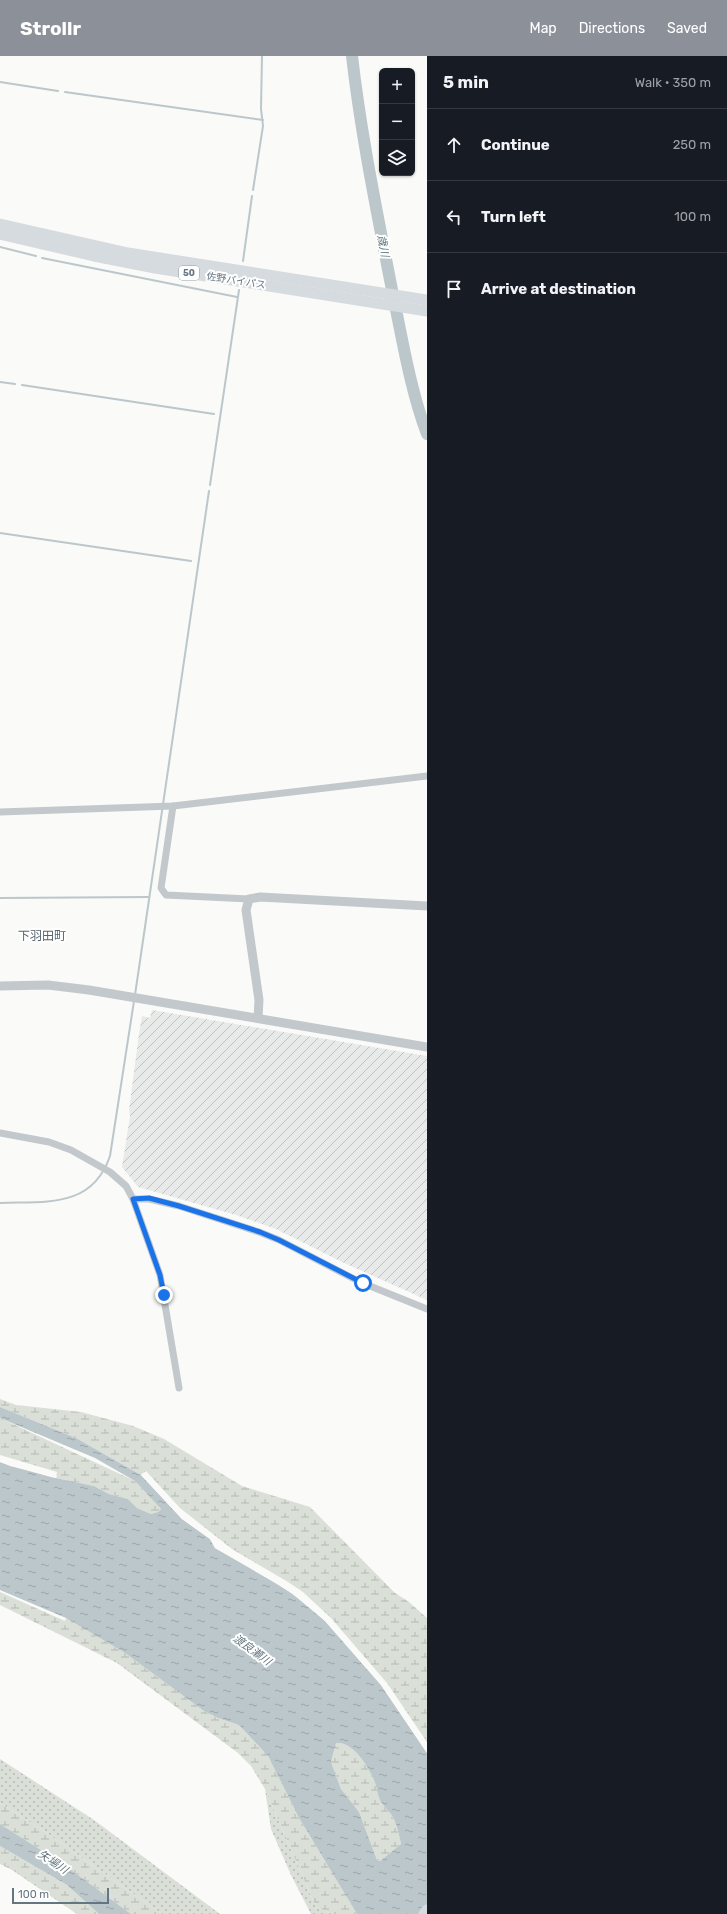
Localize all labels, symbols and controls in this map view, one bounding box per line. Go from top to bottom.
text: Strollr [20,17,81,40]
text: Map [530,20,557,37]
text: Directions [579,20,645,37]
text: Saved [667,20,707,37]
map controls [379,68,415,176]
button: + [379,68,415,104]
text: 5 min [443,72,489,92]
text: Walk · 350 m [635,75,711,90]
button: − [379,104,415,140]
icon: ahead [443,134,465,156]
text: Continue [481,136,550,154]
text: 250 m [673,137,711,152]
button: layers [379,140,415,176]
icon: left [443,206,465,228]
text: Turn left [481,208,546,226]
text: 100 m [674,209,711,224]
water label: 歳川 [375,234,392,259]
road number: 50 [179,266,199,280]
street label: 佐野バイパス [206,270,266,292]
icon: arrive [443,278,465,300]
text: Arrive at destination [481,280,636,298]
district label: 下羽田町 [18,929,66,943]
route start [354,1274,372,1292]
route end [155,1286,173,1304]
water label: 渡良瀬川 [230,1632,274,1669]
water label: 矢場川 [36,1847,71,1877]
scale bar [12,1886,109,1905]
text: 100 m [18,1888,49,1901]

